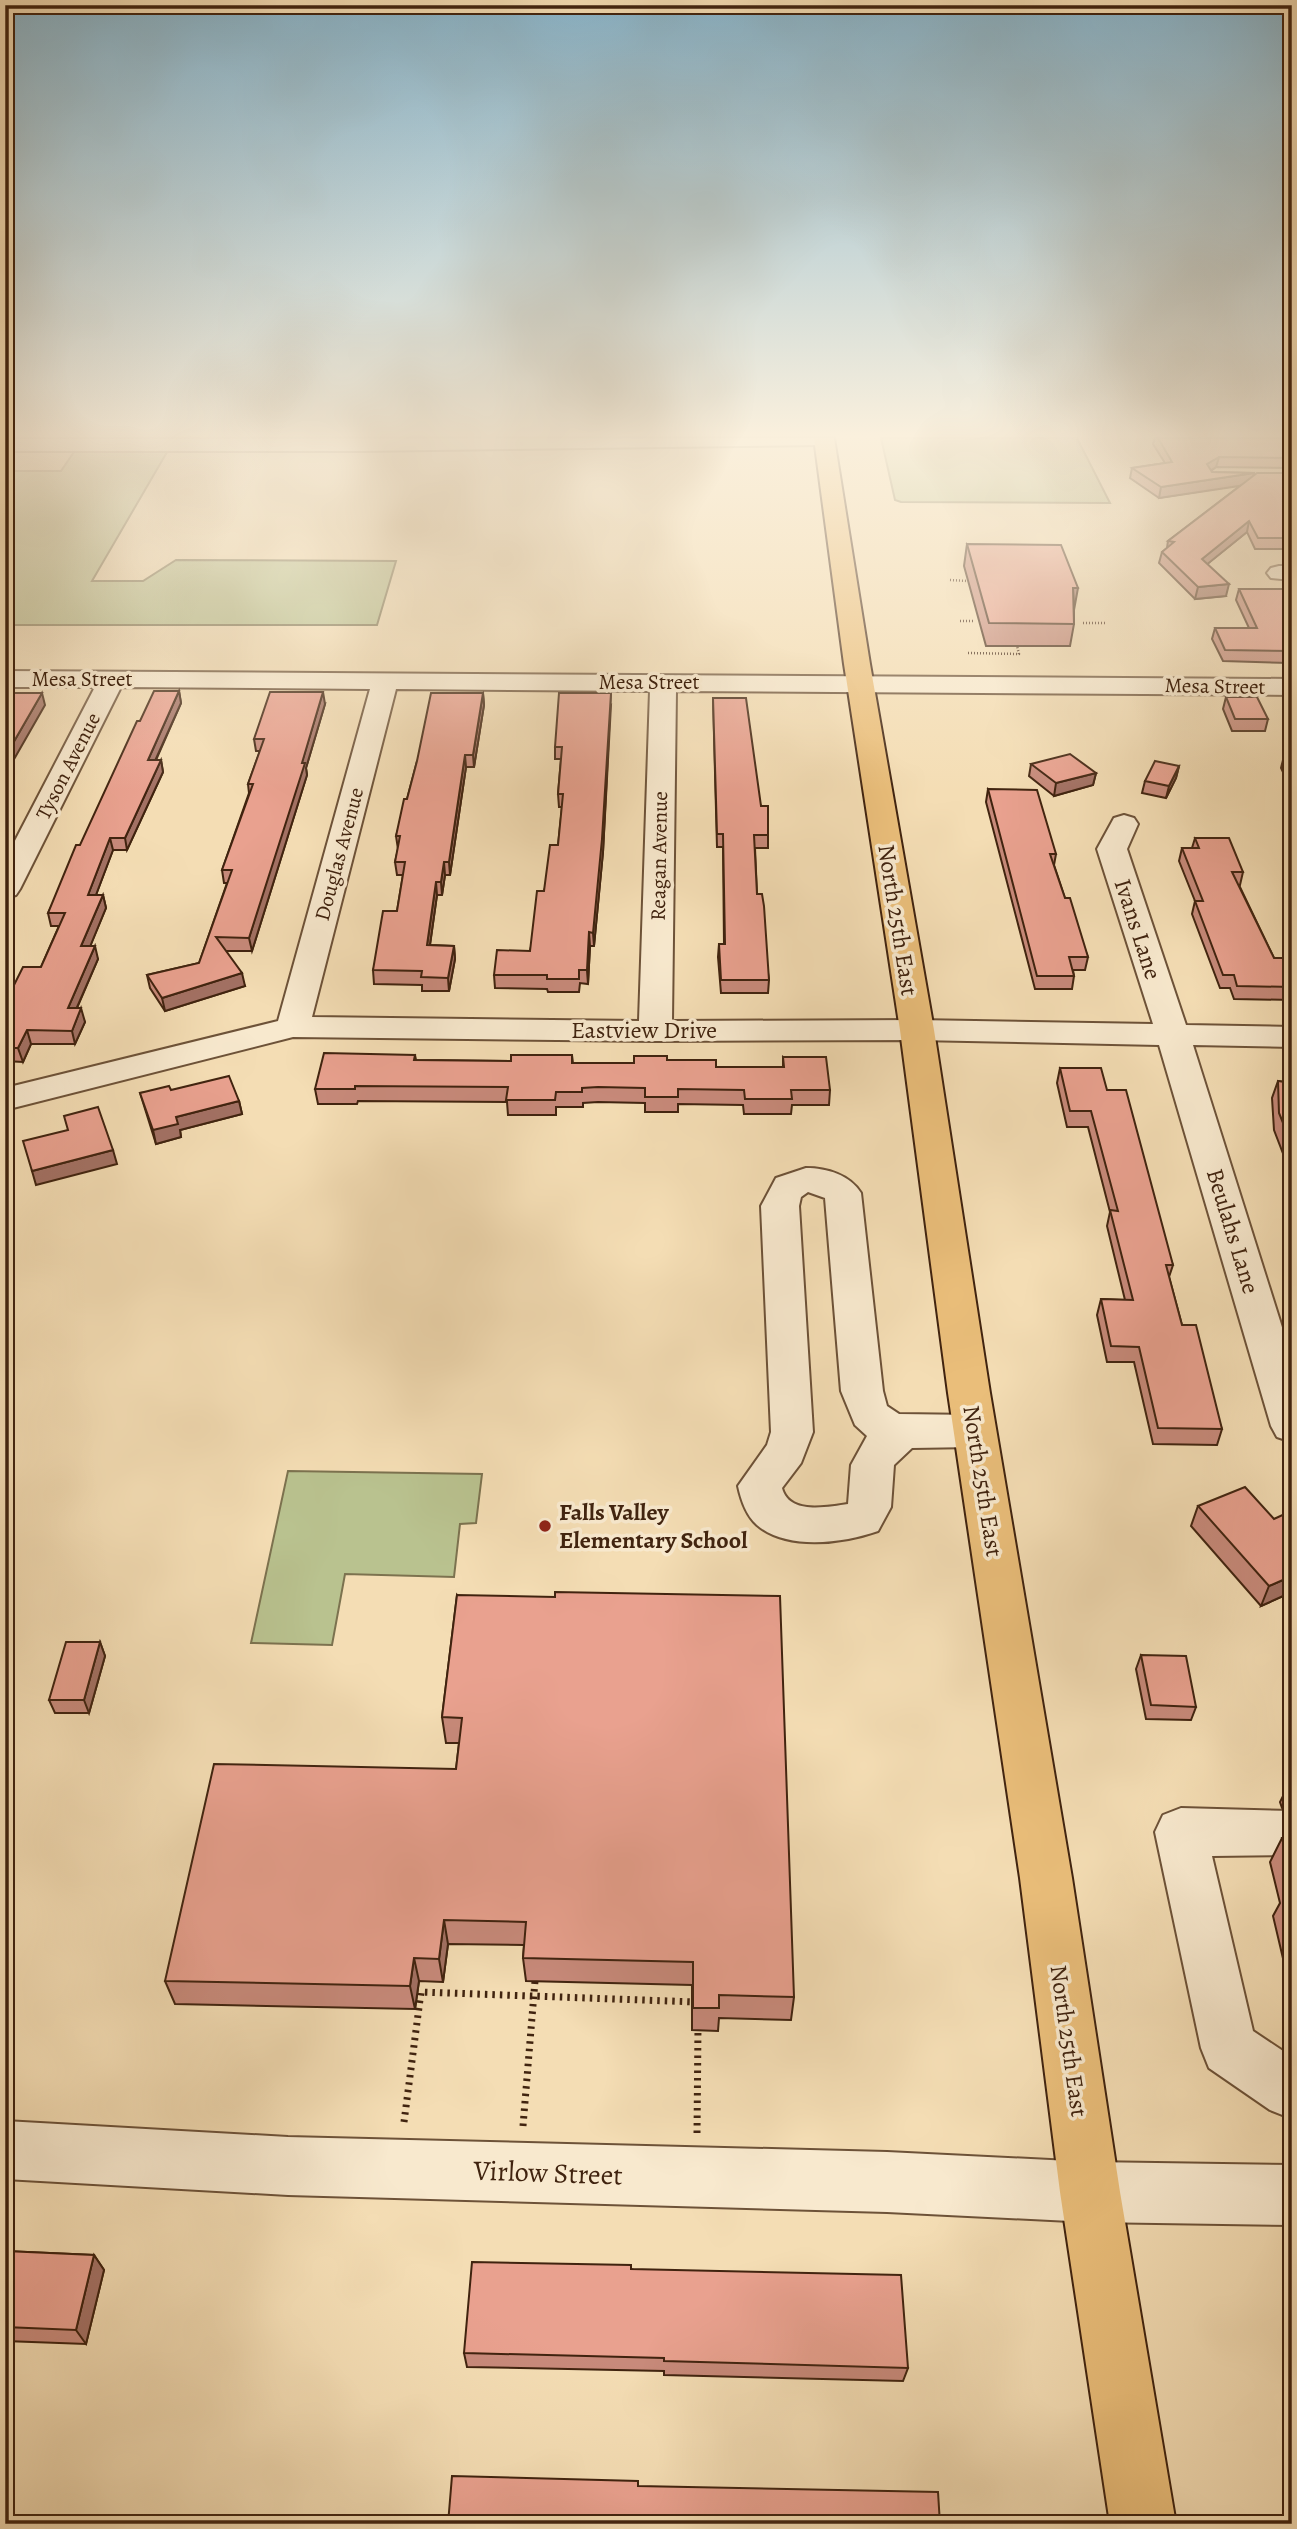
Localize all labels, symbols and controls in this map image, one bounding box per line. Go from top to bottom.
street label: Mesa Street [32,665,132,693]
street label: Mesa Street [599,668,699,696]
street label: Mesa Street [1164,671,1266,701]
street label: Tyson Avenue [29,708,107,824]
street label: Douglas Avenue [308,784,370,924]
street label: Reagan Avenue [644,791,674,921]
street label: North 25th East [870,842,926,998]
street label: Ivans Lane [1107,874,1169,984]
street label: Eastview Drive [571,1014,717,1046]
street label: Beulahs Lane [1199,1164,1267,1298]
street label: North 25th East [955,1403,1011,1559]
place label: Falls Valley Elementary School [559,1496,748,1556]
marker: Falls Valley Elementary School [537,1518,553,1534]
street label: North 25th East [1043,1963,1096,2119]
street label: Virlow Street [472,2151,623,2195]

